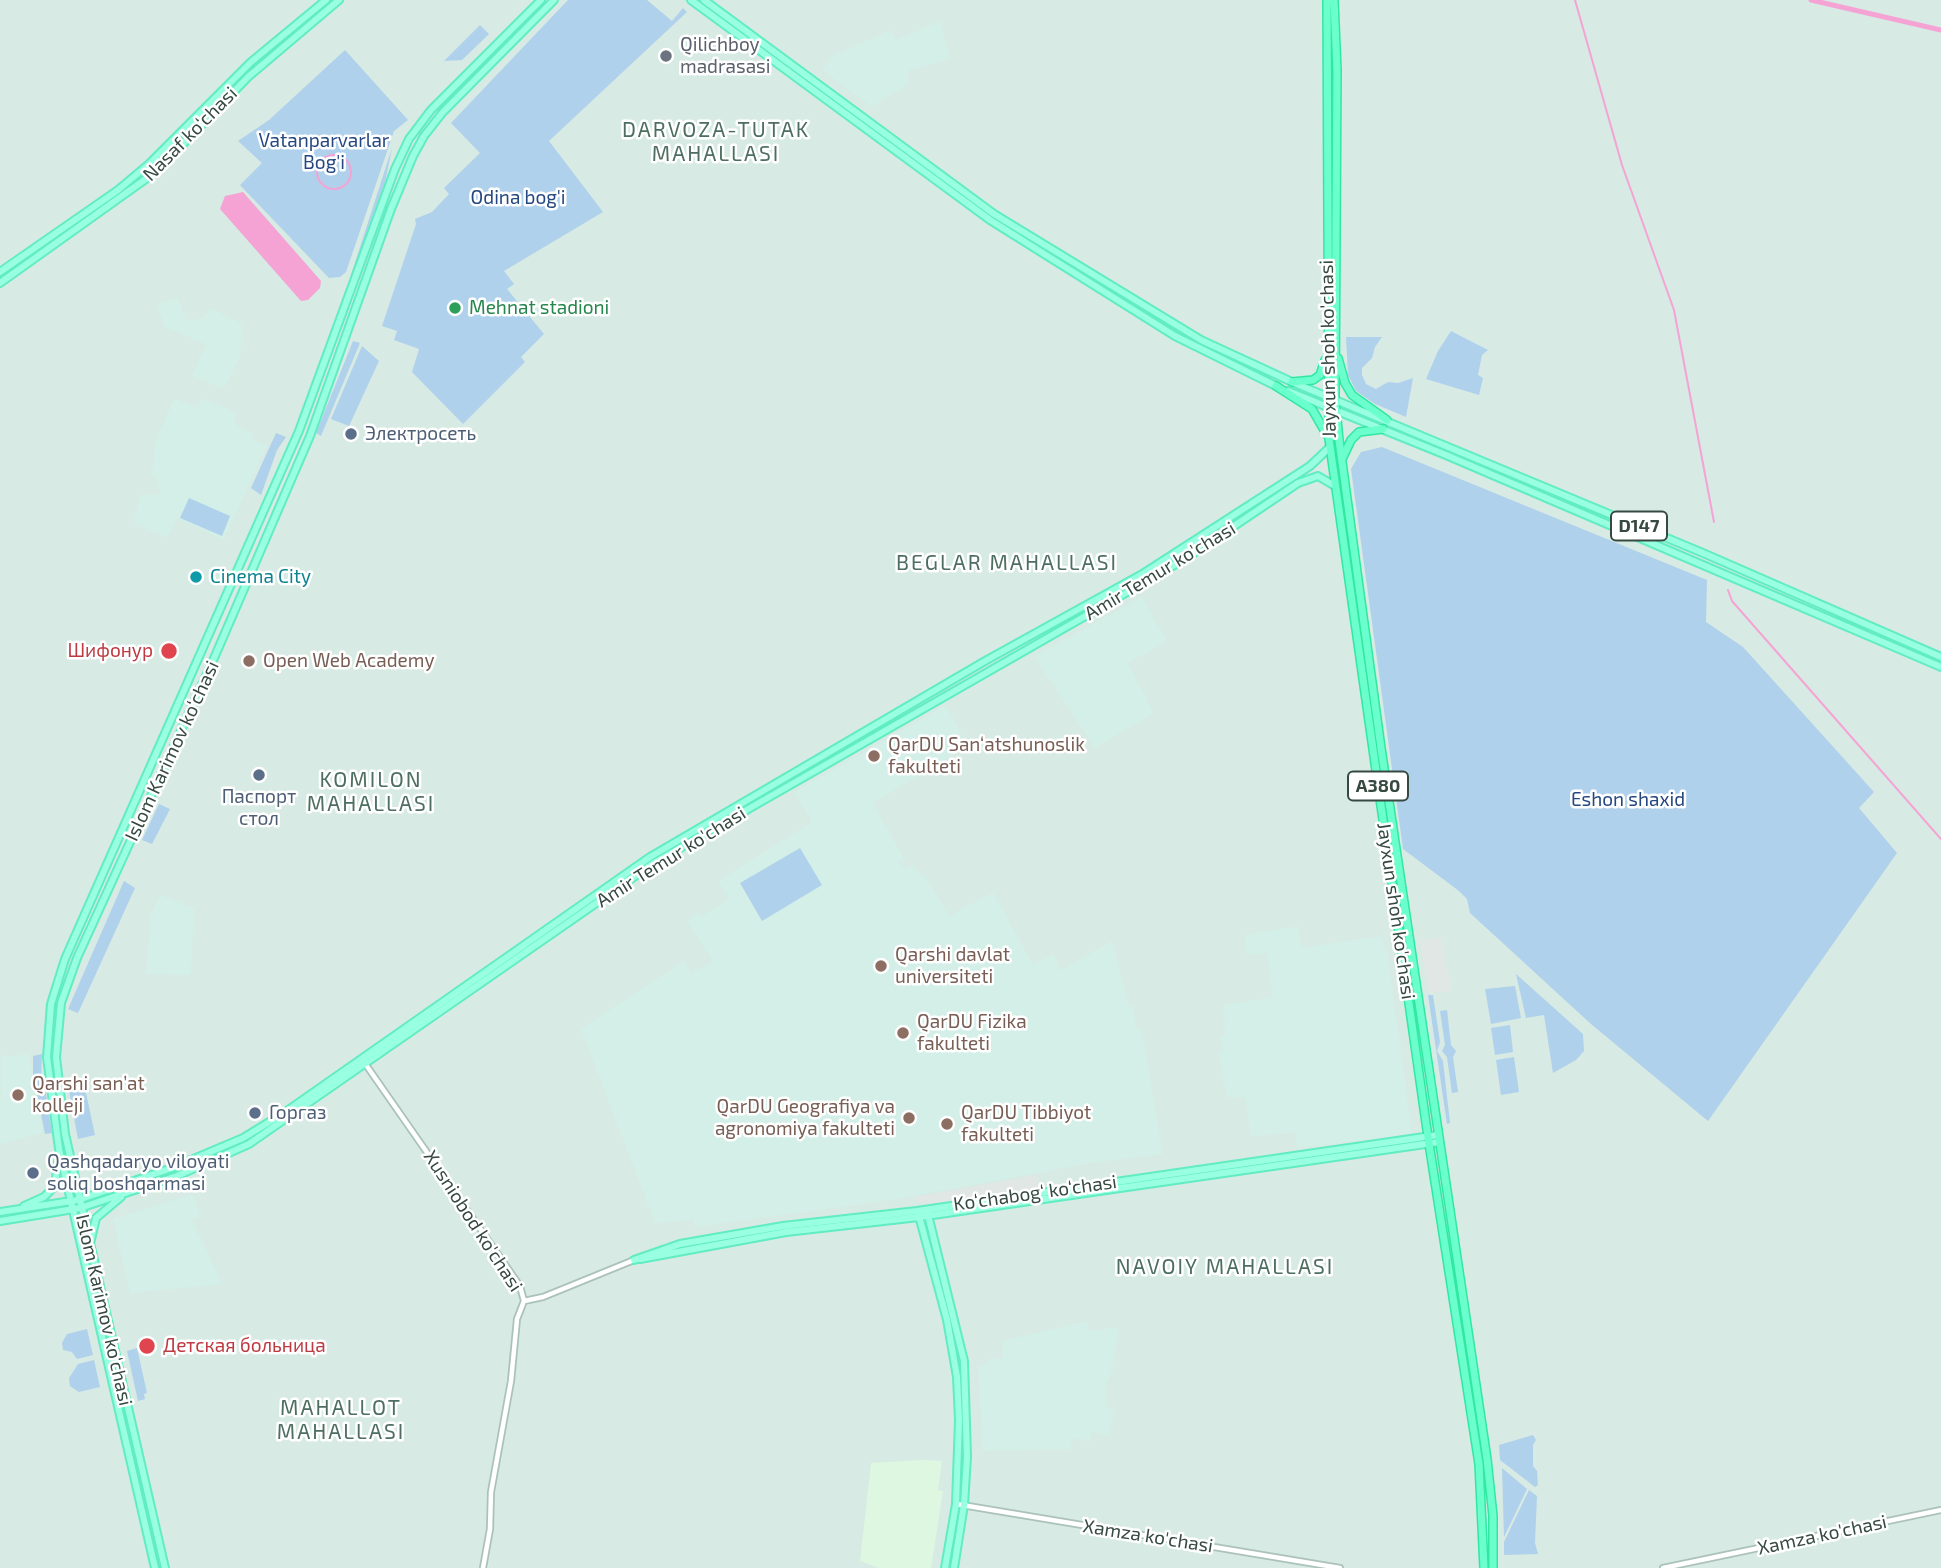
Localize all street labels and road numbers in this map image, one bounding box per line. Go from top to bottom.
street label: Nasaf ko‘chasi [138,82,242,186]
street label: Jayxun shoh ko'chasi [1315,260,1341,438]
road number: D147 [1611,512,1667,540]
street label: Amir Temur ko'chasi [1080,517,1240,625]
street label: Islom Karimov ko‘chasi [120,657,224,845]
road number: A380 [1348,772,1408,800]
street label: Amir Temur ko'chasi [592,802,750,912]
street label: Jayxun shoh ko'chasi [1372,821,1420,1001]
street label: Xusniobod ko'chasi [419,1146,527,1296]
street label: Ko‘chabog‘ ko‘chasi [952,1170,1118,1216]
street label: Islom Karimov ko‘chasi [71,1212,137,1408]
street label: Xamza ko'chasi [1755,1510,1889,1560]
street label: Xamza ko'chasi [1081,1514,1215,1558]

